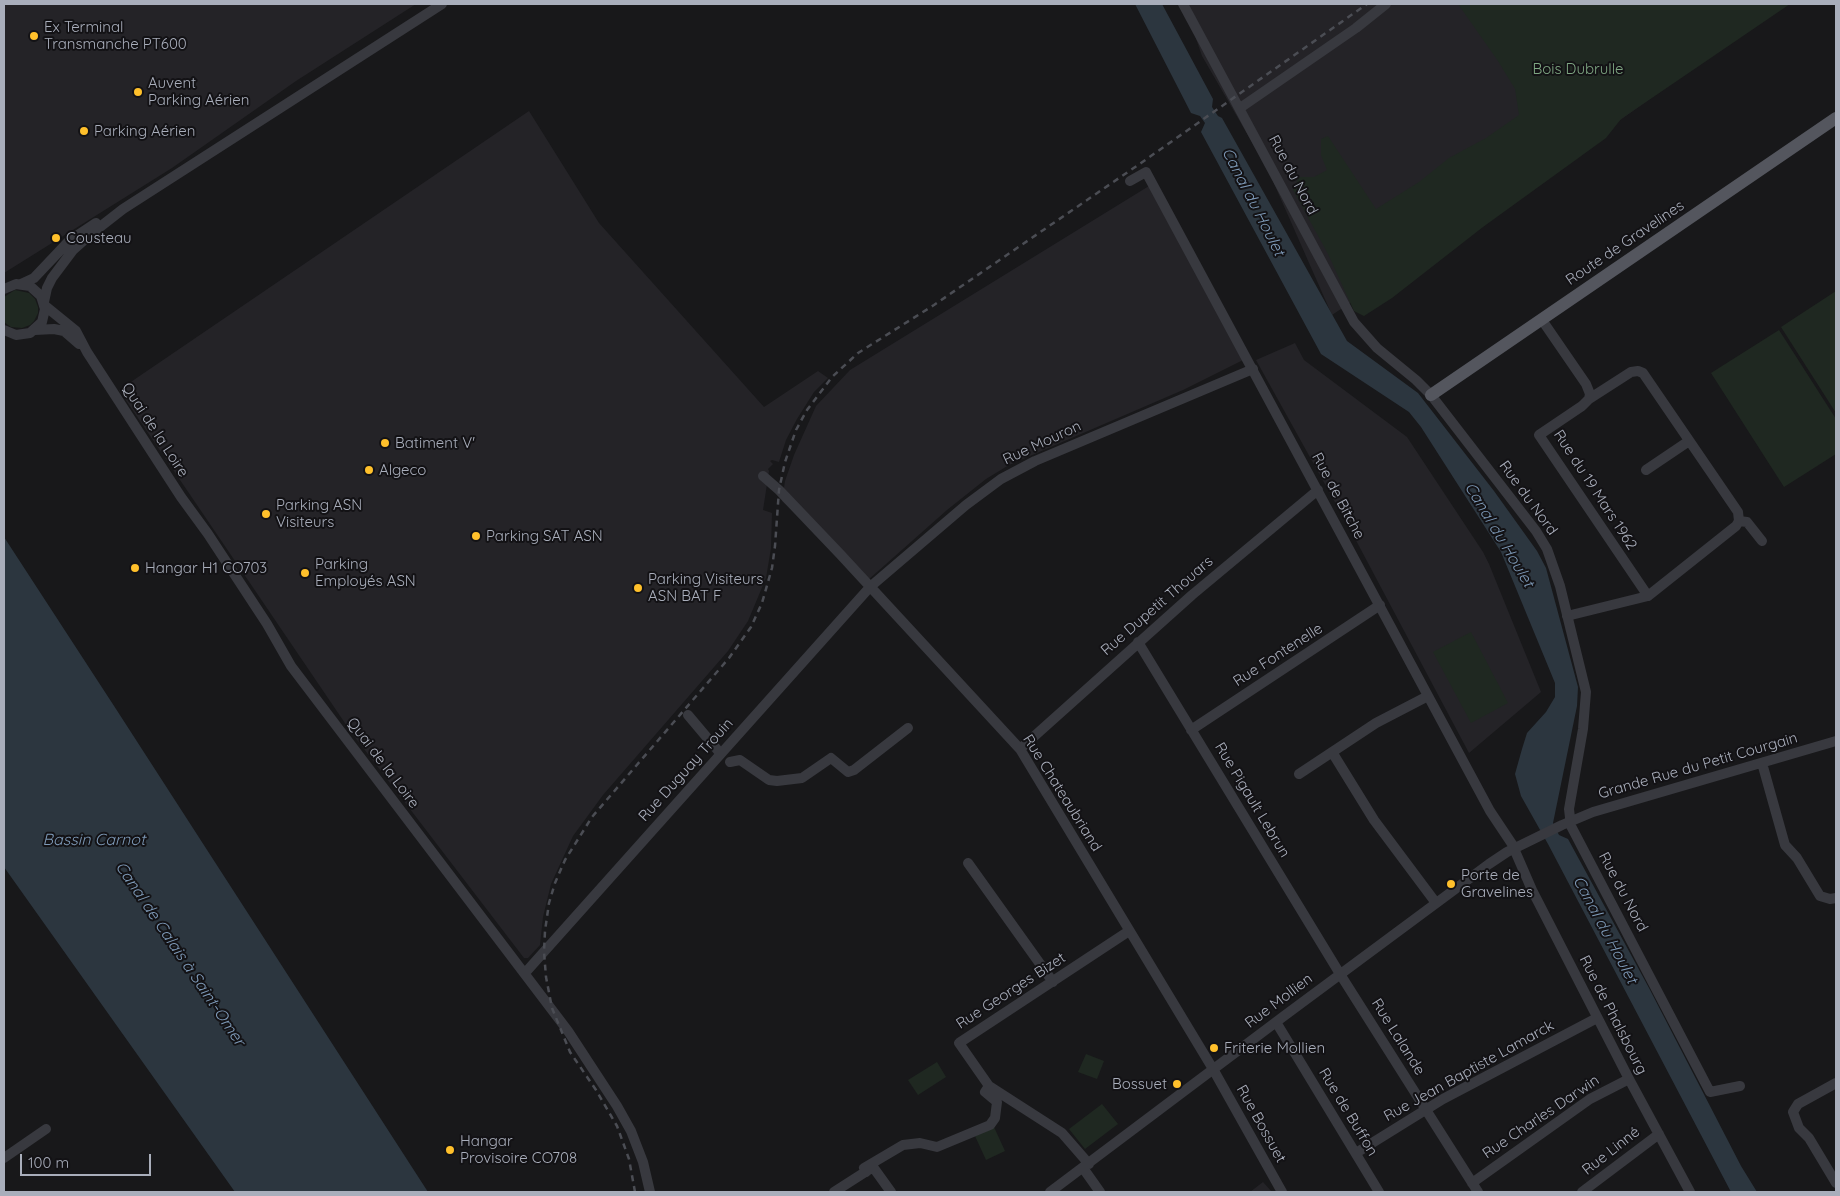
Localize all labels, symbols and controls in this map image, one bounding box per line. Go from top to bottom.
place label: Ex Terminal Transmanche PT600 [44,18,187,53]
marker: Ex Terminal Transmanche PT600 [28,30,40,42]
park label: Bois Dubrulle [1532,60,1624,78]
place label: Auvent Parking Aérien [148,74,249,109]
marker: Auvent Parking Aérien [132,86,144,98]
place label: Parking Aérien [94,122,195,140]
marker: Parking Aérien [78,125,90,137]
street label: Rue du Nord [1265,132,1321,218]
water label: Canal du Houlet [1217,145,1289,259]
street label: Route de Gravelines [1562,197,1688,289]
place label: Cousteau [66,229,131,247]
marker: Cousteau [50,232,62,244]
street label: Quai de la Loire [118,379,192,481]
street label: Rue Mouron [1000,417,1084,469]
street label: Rue du 19 Mars 1962 [1549,427,1641,553]
place label: Batiment V' [395,434,475,452]
marker: Batiment V' [379,437,391,449]
street label: Rue de Bitche [1308,450,1368,542]
street label: Rue du Nord [1495,457,1561,539]
place label: Algeco [379,461,426,479]
marker: Algeco [363,464,375,476]
water label: Canal du Houlet [1460,479,1538,591]
place label: Parking ASN Visiteurs [276,496,362,531]
marker: Parking ASN Visiteurs [260,508,272,520]
place label: Parking SAT ASN [486,527,603,545]
marker: Parking SAT ASN [470,530,482,542]
street label: Rue Dupetit Thouars [1097,552,1217,660]
place label: Parking Employés ASN [315,555,416,590]
place label: Hangar H1 CO703 [145,559,267,577]
marker: Hangar H1 CO703 [129,562,141,574]
marker: Parking Employés ASN [299,567,311,579]
place label: Parking Visiteurs ASN BAT F [648,570,763,605]
marker: Parking Visiteurs ASN BAT F [632,582,644,594]
street label: Rue Fontenelle [1230,619,1326,691]
street label: Quai de la Loire [343,714,423,812]
street label: Rue Duguay Trouin [635,715,737,825]
street label: Grande Rue du Petit Courgain [1596,729,1800,803]
street label: Rue Chateaubriand [1019,731,1105,855]
street label: Rue Pigault Lebrun [1211,739,1293,861]
water label: Bassin Carnot [43,830,145,850]
street label: Rue du Nord [1595,849,1651,935]
water label: Canal de Calais à Saint-Omer [111,858,249,1050]
place label: Porte de Gravelines [1461,866,1533,901]
water label: Canal du Houlet [1569,873,1641,987]
marker: Porte de Gravelines [1445,878,1457,890]
street label: Rue Georges Bizet [953,949,1069,1033]
street label: Rue de Phalsbourg [1575,952,1651,1078]
street label: Rue Mollien [1242,970,1316,1032]
street label: Rue Lalande [1367,995,1429,1079]
street label: Rue Jean Baptiste Lamarck [1381,1017,1557,1125]
place label: Friterie Mollien [1224,1039,1325,1057]
marker: Friterie Mollien [1208,1042,1220,1054]
street label: Rue de Buffon [1315,1065,1381,1159]
street label: Rue Charles Darwin [1479,1071,1603,1163]
place label: Bossuet [1112,1075,1167,1093]
marker: Bossuet [1171,1078,1183,1090]
street label: Rue Bossuet [1232,1082,1290,1166]
street label: Rue Linné [1579,1123,1643,1179]
place label: Hangar Provisoire CO708 [460,1132,577,1167]
scale bar [22,1144,154,1176]
marker: Hangar Provisoire CO708 [444,1144,456,1156]
text: 100 m [28,1153,69,1172]

